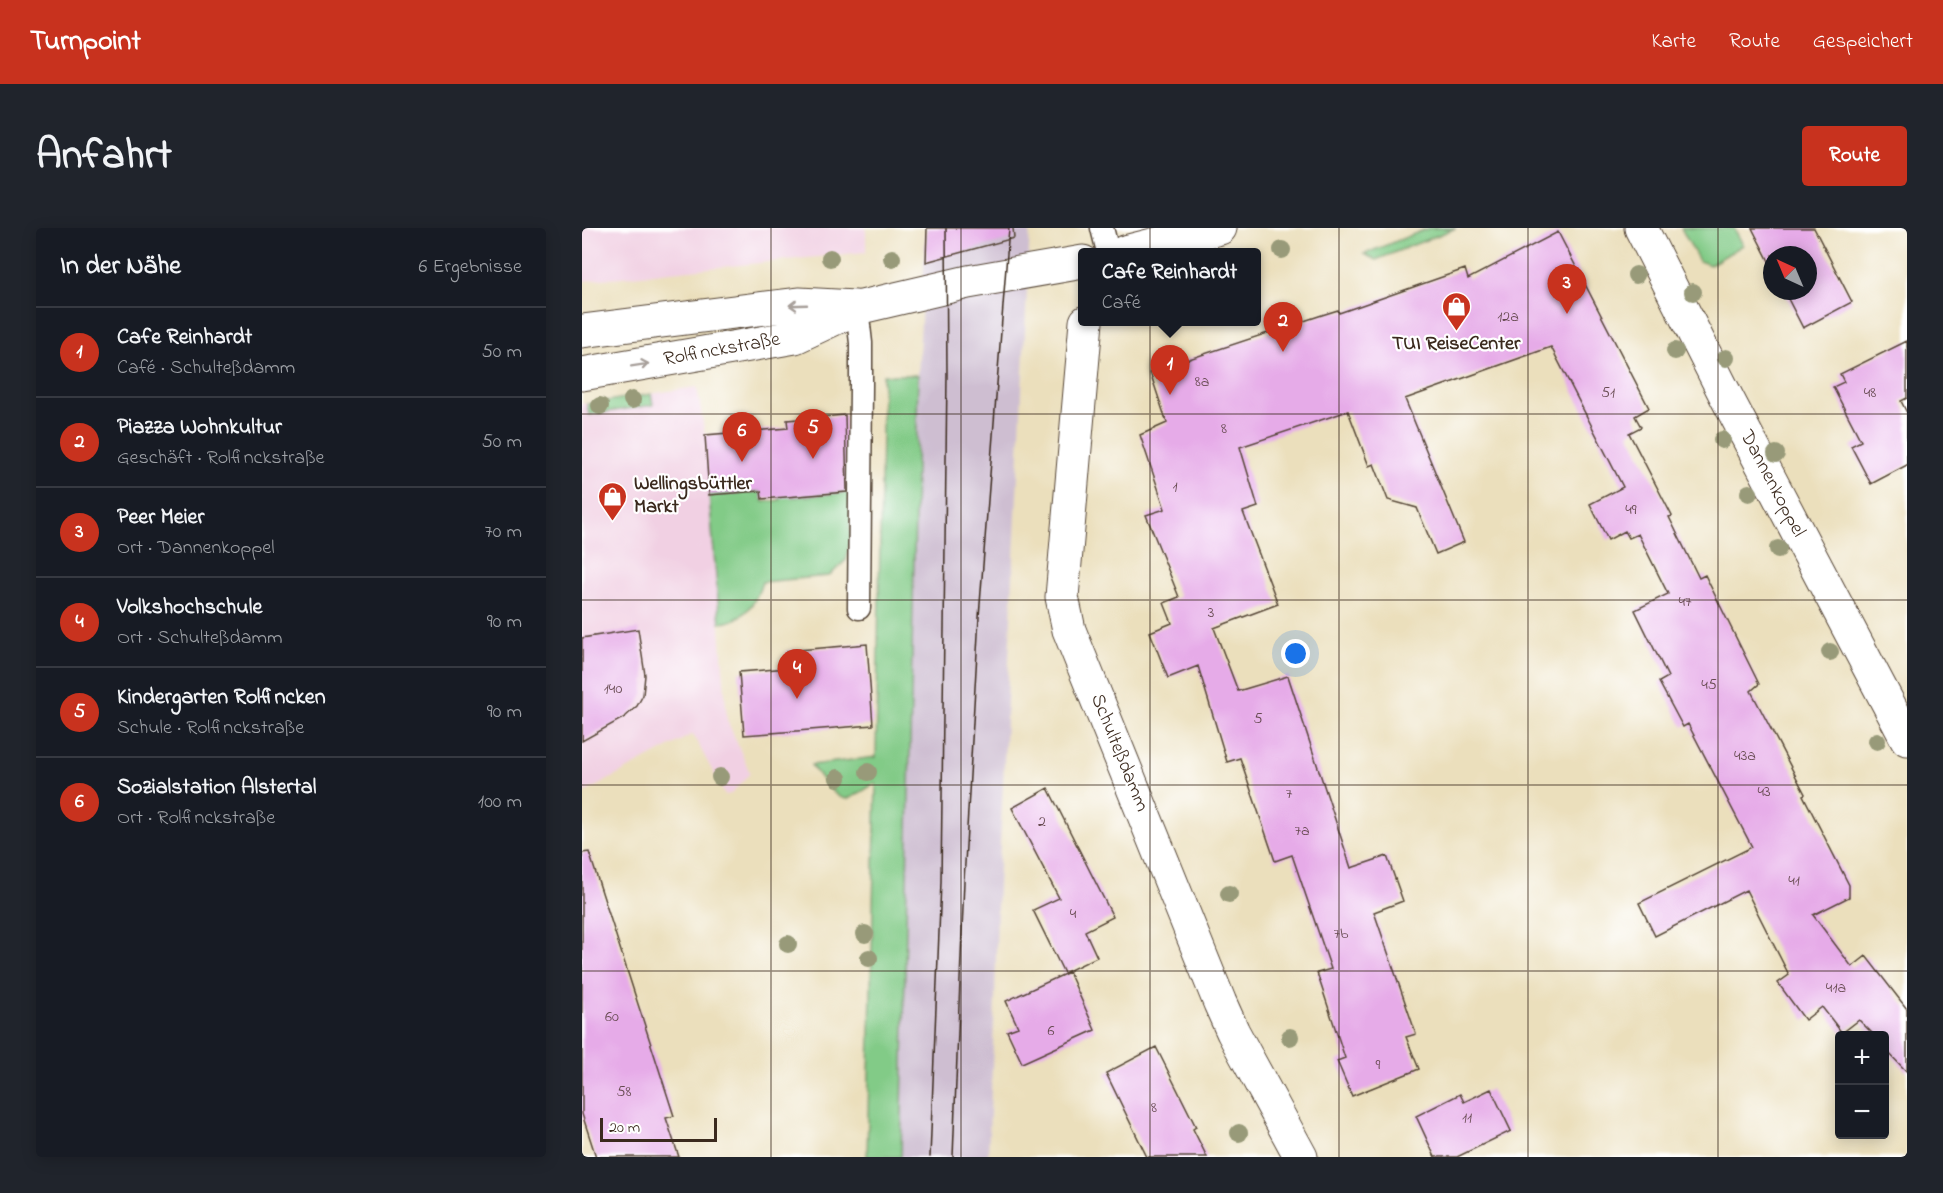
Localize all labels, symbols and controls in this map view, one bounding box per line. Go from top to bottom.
text: Turnpoint [30,22,141,63]
text: Karte [1651,27,1696,57]
text: Route [1729,27,1780,57]
text: Gespeichert [1813,27,1913,57]
text: Anfahrt [36,126,172,187]
button: Route [1802,126,1907,186]
north arrow [1763,246,1817,300]
text: In der Nähe [60,248,181,286]
popup [1078,248,1261,326]
text: 6 Ergebnisse [419,253,522,282]
text: Cafe Reinhardt [1102,257,1237,289]
pin: 3 [1548,264,1586,314]
text: Café [1102,289,1141,318]
shop icon: TUI ReiseCenter [1440,290,1472,332]
one-way arrow [789,299,809,311]
pin: 2 [1264,302,1302,352]
house number: 12a [1497,305,1519,329]
text: Cafe Reinhardt [117,322,252,354]
street label: Rolfinckstraße [661,325,783,375]
place label: TUI ReiseCenter [1392,330,1521,359]
text: 1 [76,338,83,367]
text: 50 m [481,338,522,367]
pin: 1 [1150,346,1190,395]
text: Café · Schulteßdamm [117,354,295,383]
one-way arrow [629,359,649,370]
house number: 8a [1195,370,1209,394]
house number: 51 [1601,381,1615,405]
house number: 48 [1864,381,1876,405]
pin: 5 [794,410,832,459]
text: Piazza Wohnkultur [117,412,282,444]
pin: 6 [722,412,762,462]
house number: 8 [1221,417,1227,441]
street label: Dannenkoppel [1731,425,1812,543]
text: 2 [75,428,84,457]
text: 50 m [481,428,522,457]
text: Geschäft · Rolfinckstraße [117,444,325,473]
place label: Wellingsbüttler Markt [634,470,753,522]
house number: 1 [1172,475,1178,499]
shop icon: Wellingsbüttler Markt [597,480,629,522]
house number: 49 [1625,498,1637,522]
text: Peer Meier [117,502,204,534]
text: 3 [75,518,84,547]
text: 70 m [485,518,522,547]
text: Ort · Dannenkoppel [117,534,275,563]
house number: 47 [1678,590,1692,614]
text: Volkshochschule [117,592,262,624]
house number: 3 [1208,601,1214,625]
text: 4 [75,608,84,637]
text: 90 m [487,608,522,637]
text: Ort · Schulteßdamm [117,624,283,653]
your location [1281,639,1310,668]
pin: 4 [778,650,816,699]
house number: 45 [1701,673,1717,697]
house number: 140 [604,677,622,701]
text: Kindergarten Rolfincken [117,682,325,714]
street label: Schulteßdamm [1082,690,1156,816]
text: 5 [74,698,85,727]
text: 90 m [487,698,522,727]
house number: 5 [1253,707,1263,731]
text: Schule · Rolfinckstraße [117,714,304,743]
house number: 43a [1734,744,1756,768]
text: Sozialstation Alstertal [117,772,316,804]
house number: 43 [1757,780,1771,804]
house number: 7 [1286,782,1293,806]
text: 6 [75,788,84,817]
text: 100 m [478,788,522,817]
text: Ort · Rolfinckstraße [117,804,275,833]
house number: 2 [1038,810,1046,834]
house number: 7a [1294,819,1310,843]
house number: 41 [1788,869,1800,893]
house number: 4 [1070,902,1077,926]
house number: 7b [1333,922,1349,946]
house number: 41a [1826,976,1846,1000]
house number: 60 [605,1005,619,1029]
house number: 6 [1047,1019,1055,1043]
map controls [1835,1031,1889,1139]
button: + [1835,1031,1889,1085]
house number: 9 [1376,1053,1381,1077]
house number: 58 [616,1080,632,1104]
button: − [1835,1085,1889,1139]
house number: 8 [1151,1096,1157,1120]
house number: 11 [1462,1106,1472,1130]
scale bar [600,1115,717,1142]
text: 20 m [609,1116,640,1140]

